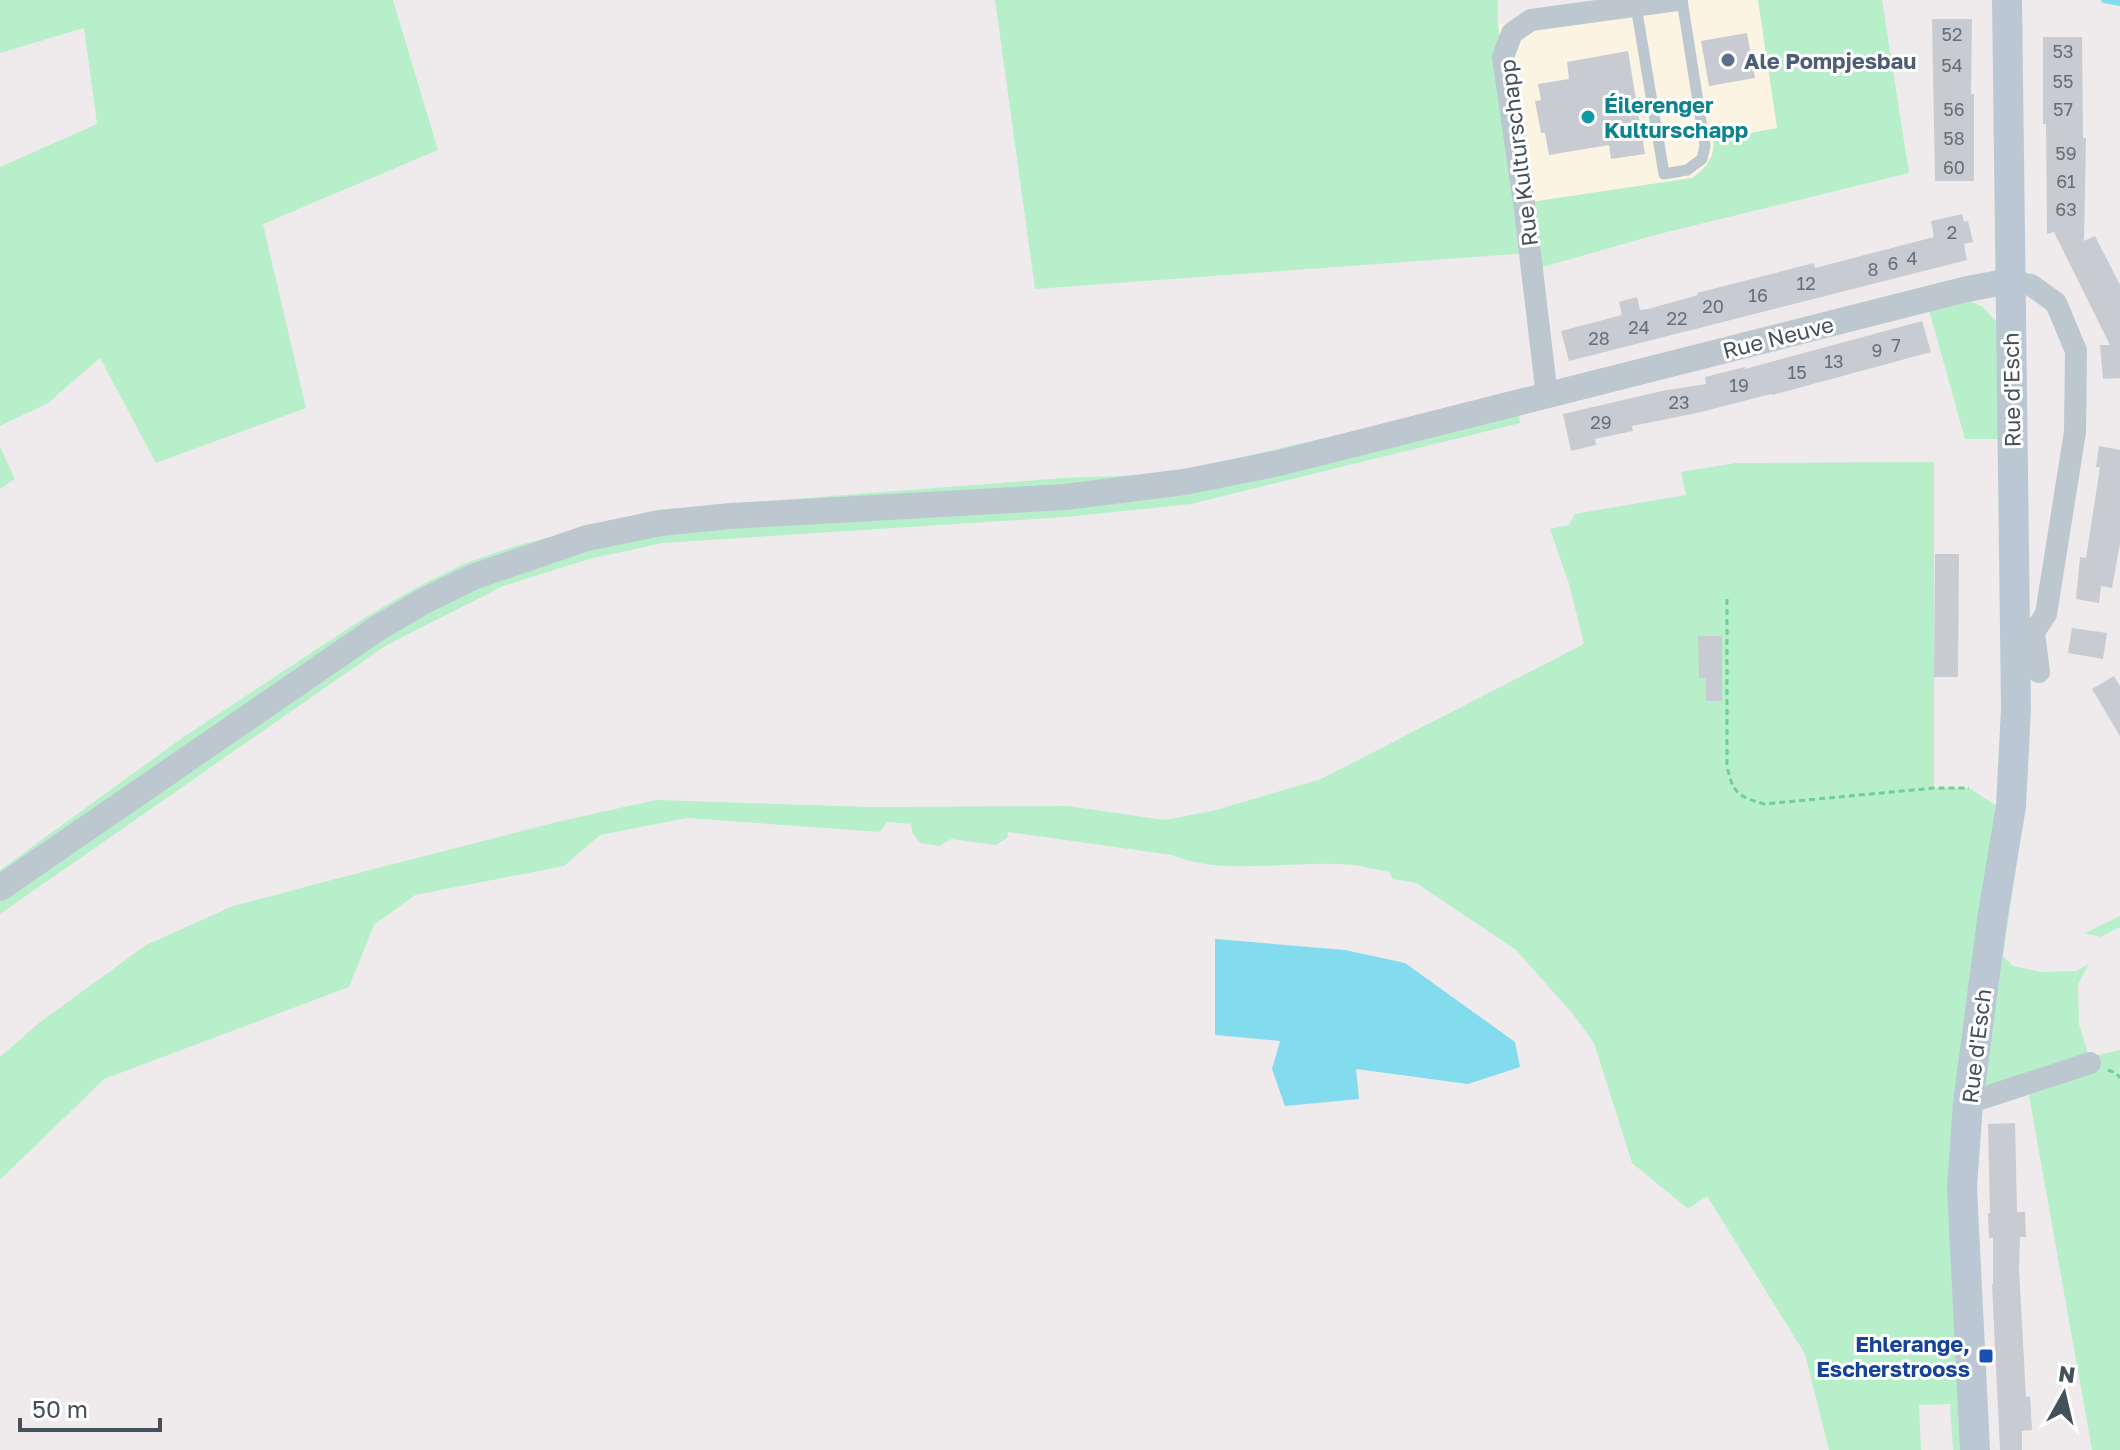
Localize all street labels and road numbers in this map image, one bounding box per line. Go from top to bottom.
street label: Rue Kulturschapp [1493,58,1543,248]
street label: Rue Neuve [1720,310,1836,364]
street label: Rue d'Esch [1996,332,2026,448]
street label: Rue d'Esch [1956,987,1996,1105]

